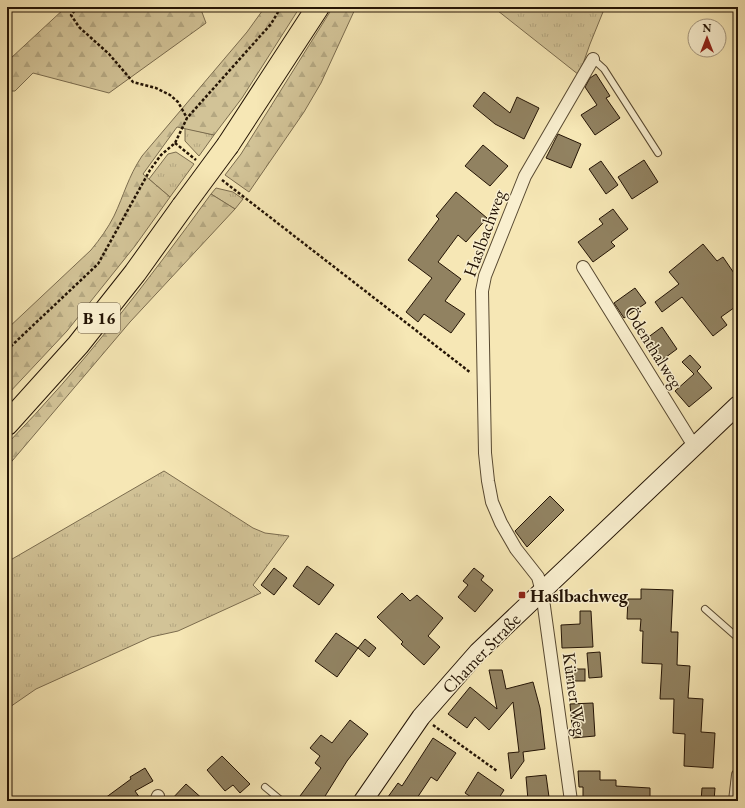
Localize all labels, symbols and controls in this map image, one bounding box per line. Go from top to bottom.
north arrow [687,18,727,58]
text: N [703,21,712,35]
street label: Haslbachweg [458,186,510,280]
street label: Ödenthalweg [620,302,688,392]
road number: B 16 [78,303,120,333]
place label: Haslbachweg [530,584,629,607]
marker: Haslbachweg [517,590,527,600]
street label: Chamer Straße [437,608,525,698]
street label: Kürner Weg [558,651,592,737]

